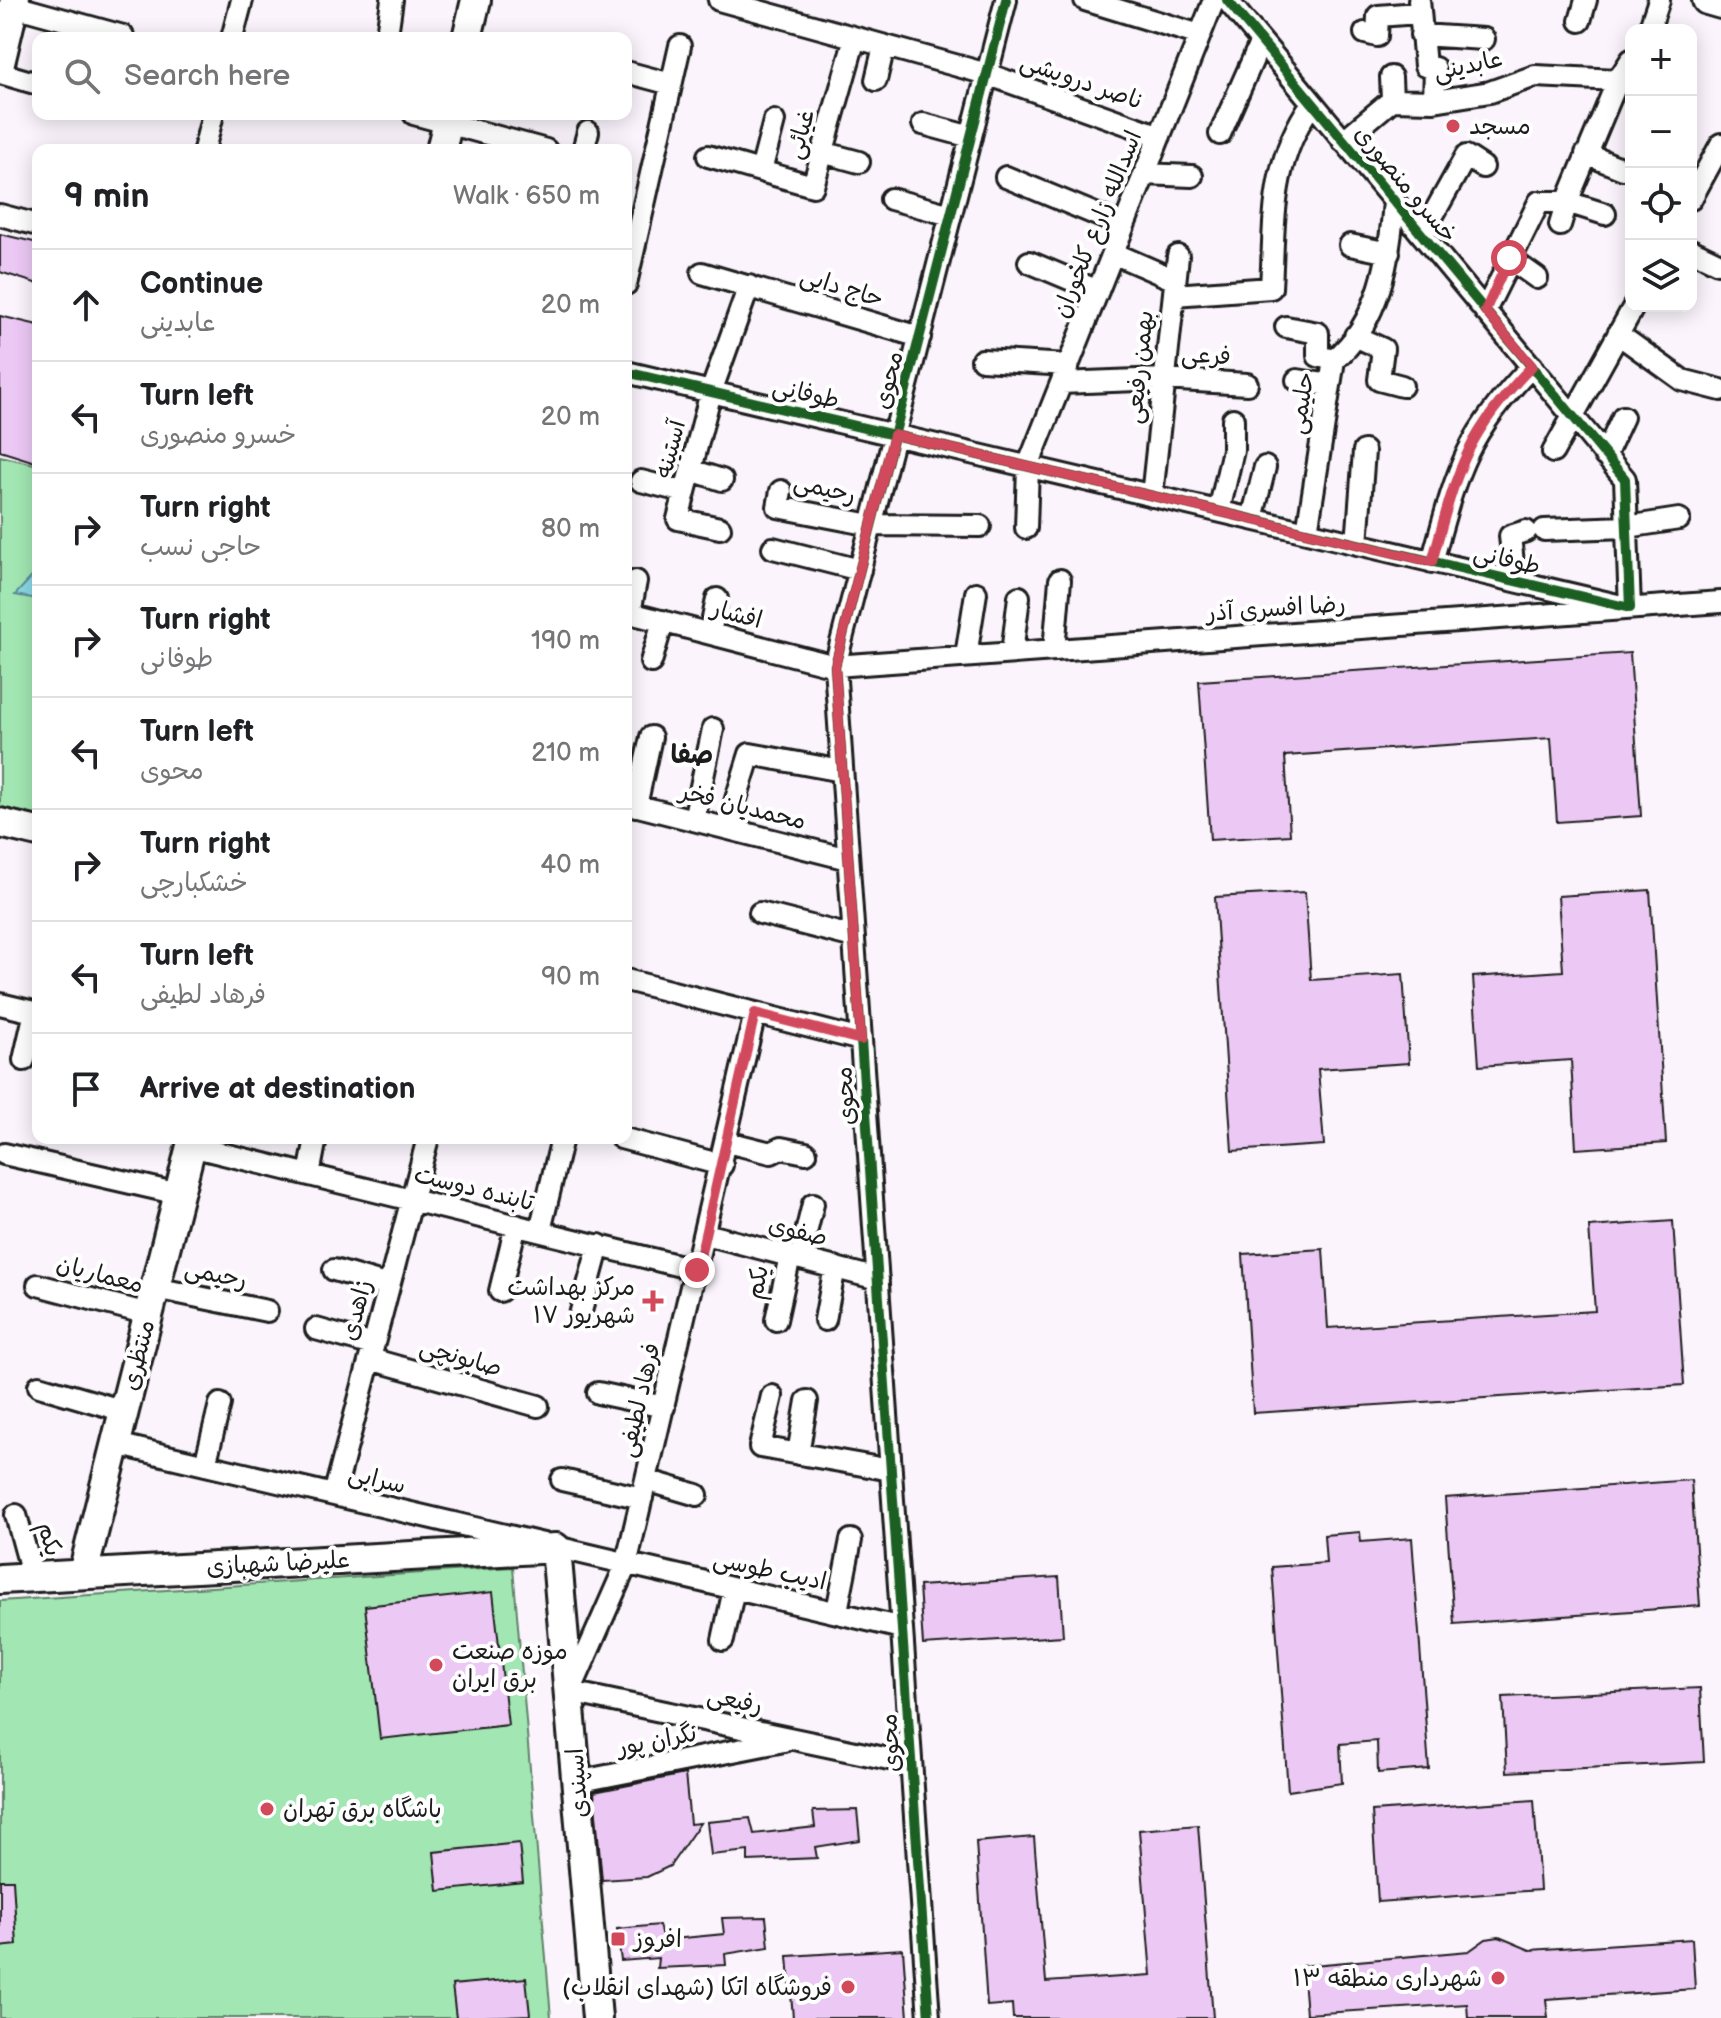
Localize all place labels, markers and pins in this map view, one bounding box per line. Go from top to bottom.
place label: مسجد [1469,112,1531,141]
marker: مسجد [1444,117,1462,135]
place label: مرکز بهداشت ۱۷ شهریور [507,1273,635,1330]
marker: مرکز بهداشت ۱۷ شهریور [642,1290,664,1312]
place label: موزه صنعت برق ایران [452,1637,568,1694]
marker: موزه صنعت برق ایران [427,1656,445,1674]
place label: باشگاه برق تهران [283,1795,442,1824]
marker: باشگاه برق تهران [258,1800,276,1818]
place label: افروز [632,1925,682,1954]
marker: افروز [609,1930,627,1948]
place label: شهرداری منطقه ۱۳ [1293,1964,1482,1993]
marker: شهرداری منطقه ۱۳ [1489,1969,1507,1987]
place label: فروشگاه اتکا (شهدای انقلاب) [562,1973,832,2002]
marker: فروشگاه اتکا (شهدای انقلاب) [839,1978,857,1996]

